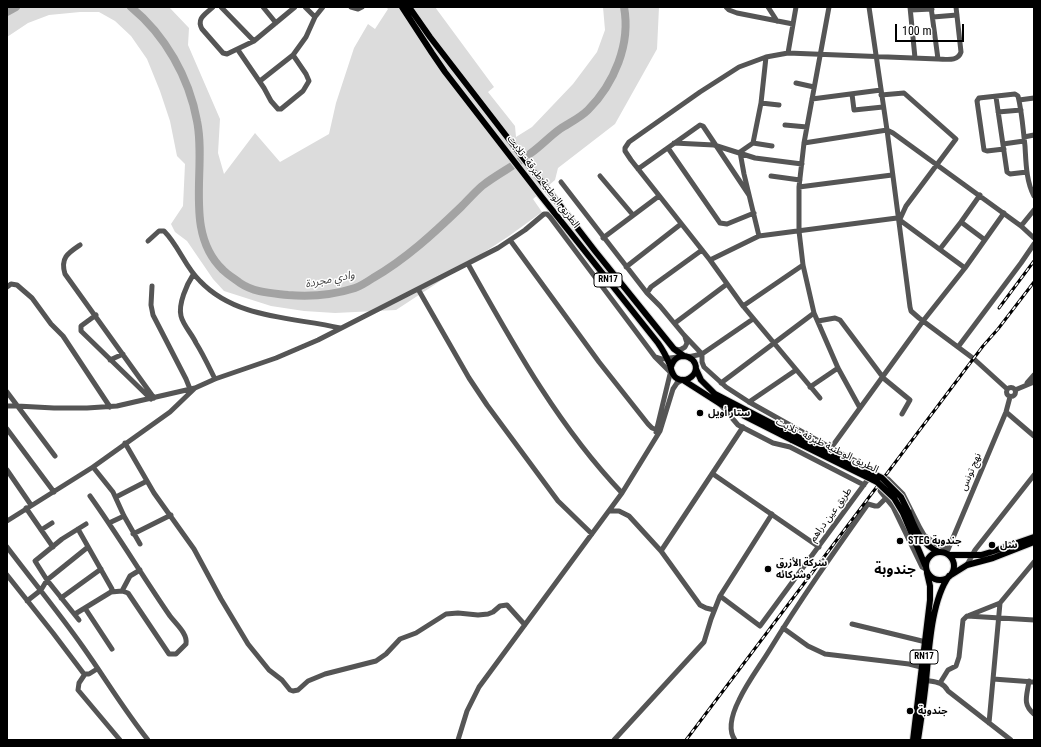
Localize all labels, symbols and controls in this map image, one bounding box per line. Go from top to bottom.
scale bar [897,16,966,42]
text: 100 m [902,24,932,38]
street label: الطريق الوطنية طبرقة - تلابت [504,133,582,231]
water label: وادي مجردة [304,269,356,291]
road number: RN17 [594,273,622,287]
place label: ستار أويل [708,407,750,419]
marker: ستار أويل [695,408,705,418]
street label: الطريق الوطنية طبرقة - تلابت [774,416,880,476]
street label: نهج تونس [958,451,984,493]
street label: طريق عين دراهم [807,486,855,544]
place label: STEG جندوبة [908,535,961,547]
marker: STEG جندوبة [895,536,905,546]
place label: شل [1000,539,1017,551]
marker: شل [987,540,997,550]
place label: شركة الأزرق وشركائه [776,557,827,580]
district label: جندوبة [874,562,916,578]
marker: شركة الأزرق وشركائه [763,564,773,574]
road number: RN17 [910,650,938,664]
place label: جندوبة [918,705,948,717]
marker: جندوبة [905,706,915,716]

